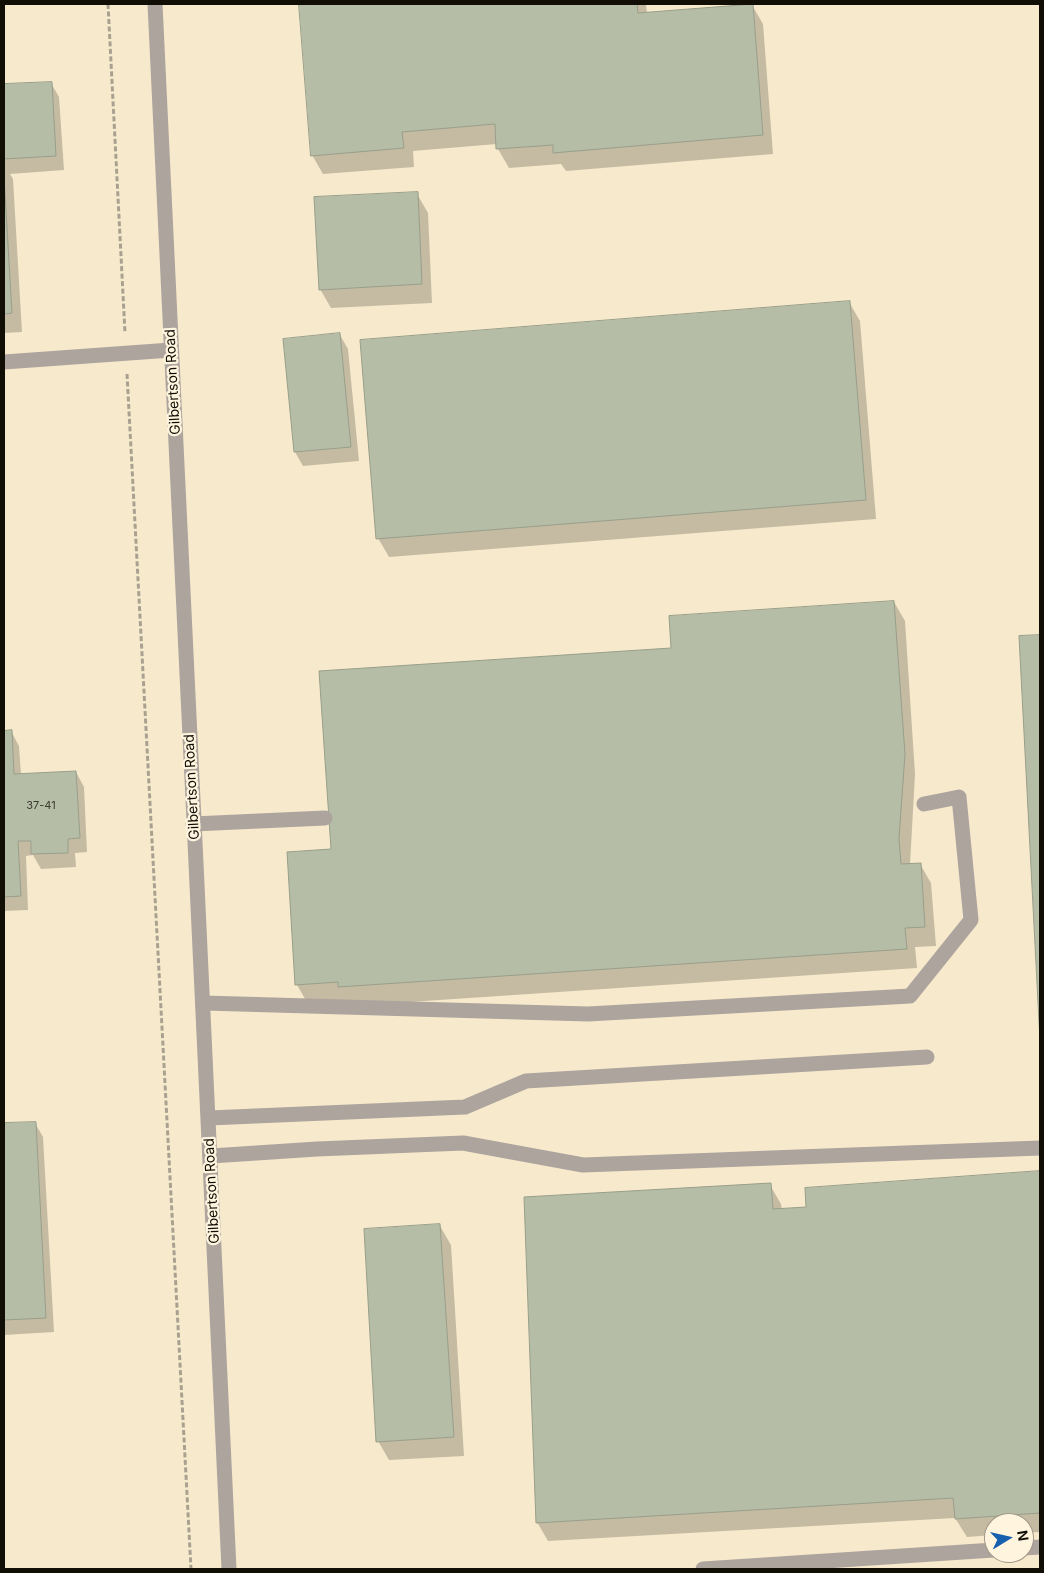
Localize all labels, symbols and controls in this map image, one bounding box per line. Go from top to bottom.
street label: Gilbertson Road [162,329,184,435]
street label: Gilbertson Road [181,734,203,840]
house number: 37-41 [26,799,56,813]
street label: Gilbertson Road [201,1138,223,1244]
north arrow [984,1513,1034,1563]
text: N [1014,1529,1033,1542]

